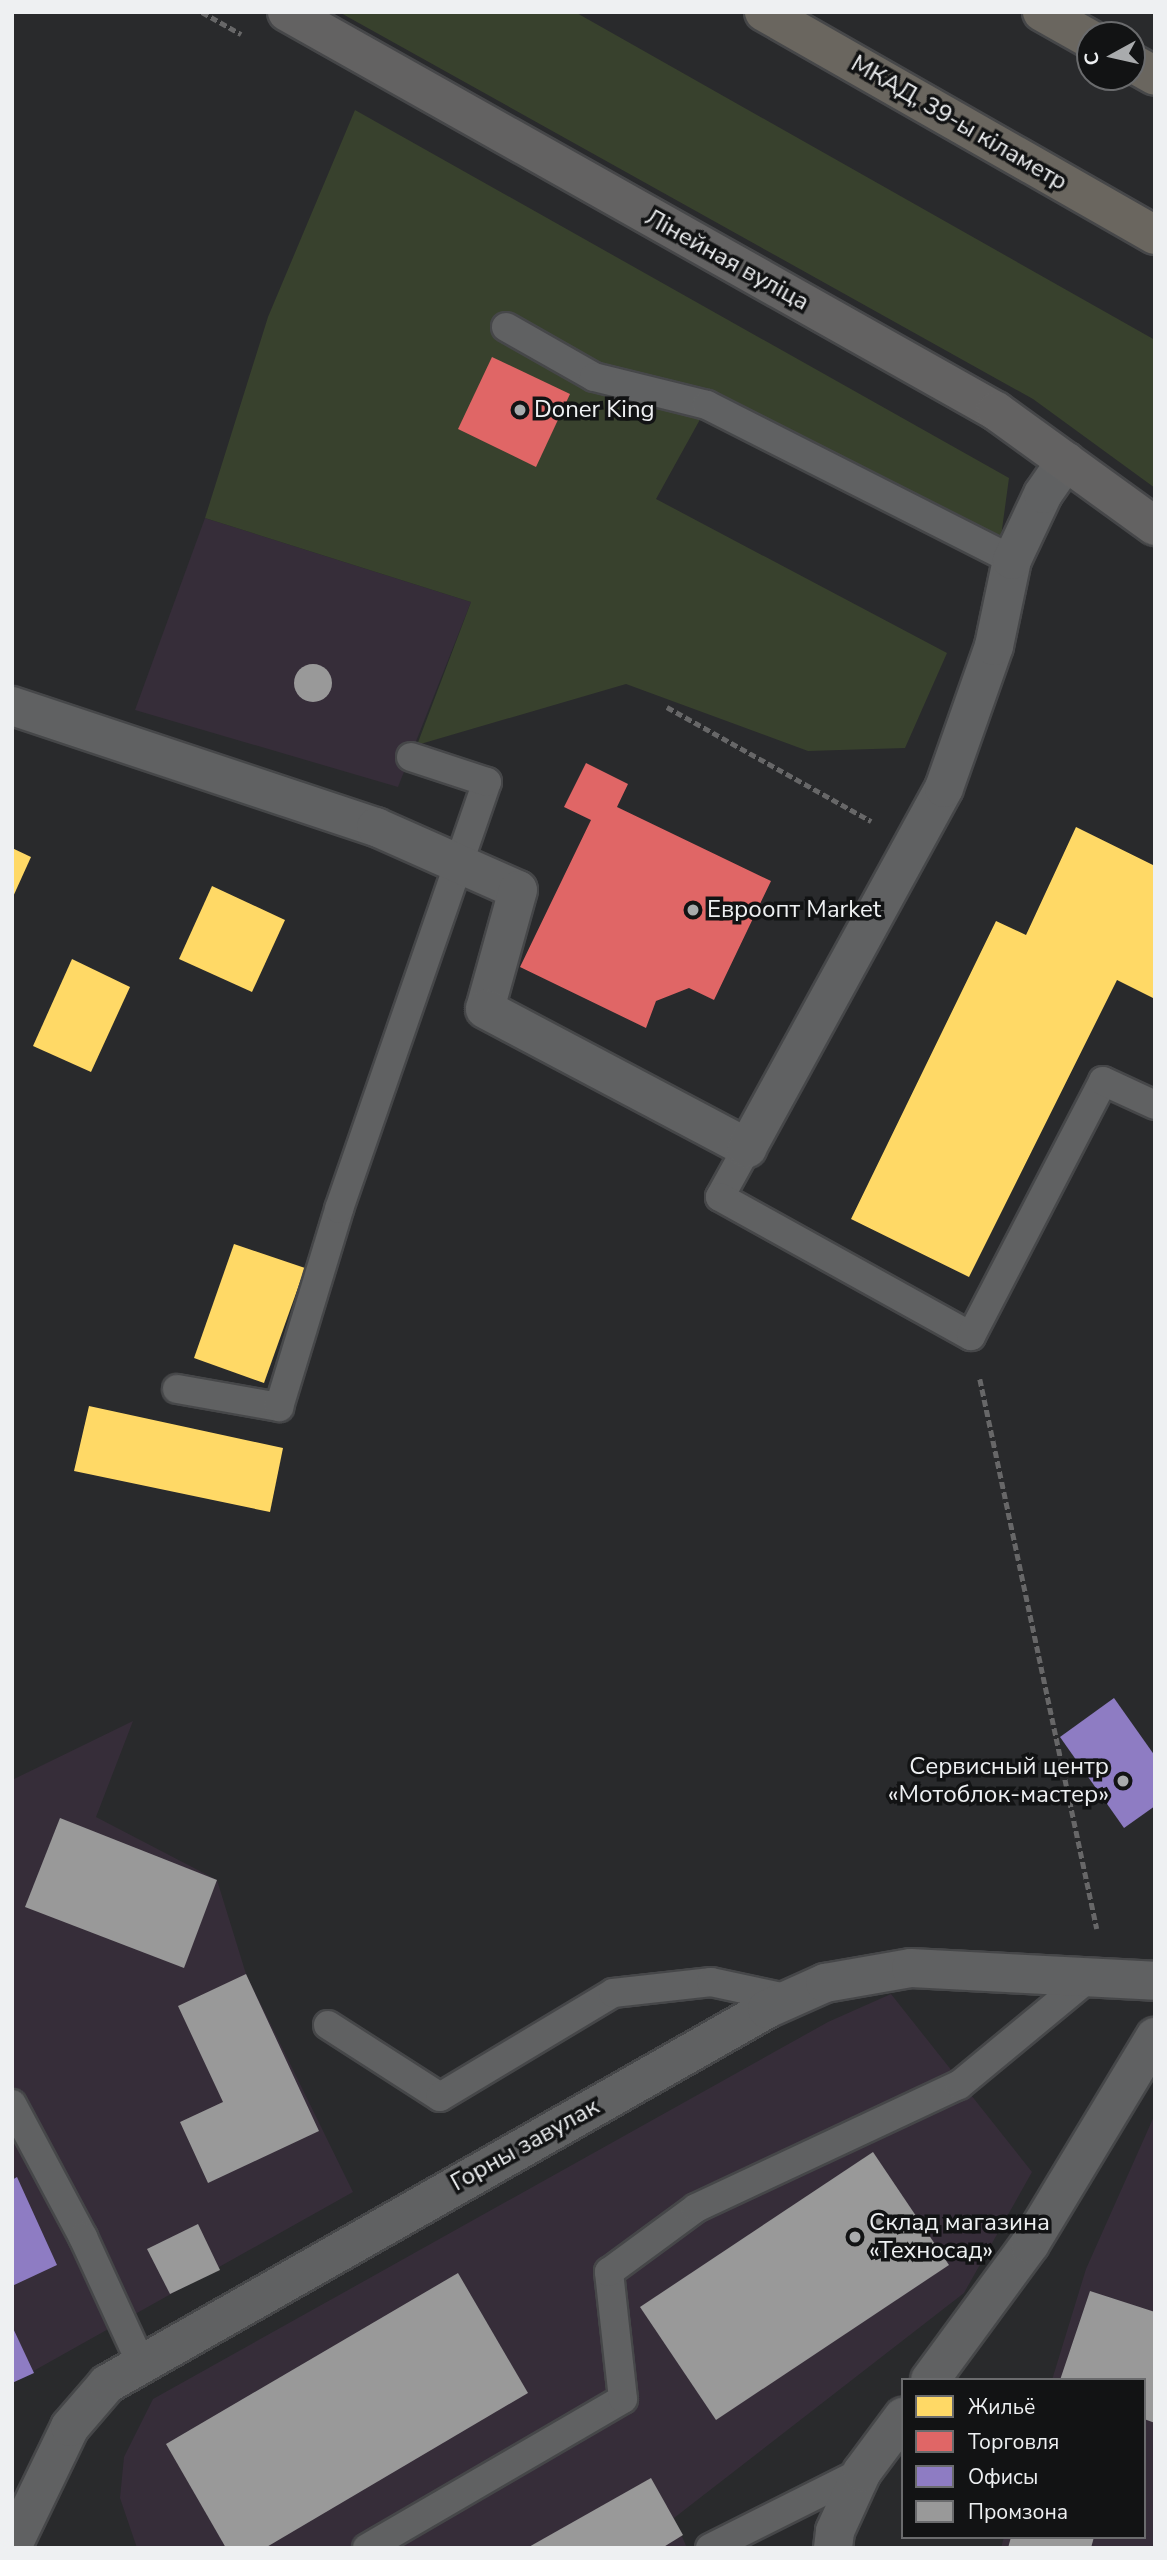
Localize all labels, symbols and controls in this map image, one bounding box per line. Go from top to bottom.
north arrow [1076,21,1146,91]
street label: МКАД, 39-ы кіламетр [846,49,1072,197]
text: С [1078,50,1106,67]
street label: Лінейная вуліца [640,203,814,317]
place label: Doner King [534,396,655,424]
marker: Doner King [512,402,528,418]
place label: Евроопт Market [707,896,881,924]
marker: Евроопт Market [685,902,701,918]
place label: Сервисный центр «Мотоблок-мастер» [888,1753,1109,1809]
marker: Сервисный центр «Мотоблок-мастер» [1115,1773,1131,1789]
street label: Горны завулак [446,2092,604,2198]
place label: Склад магазина «Техносад» [869,2209,1050,2265]
marker: Склад магазина «Техносад» [847,2229,863,2245]
legend [901,2378,1146,2539]
text: Жильё [968,2393,1035,2421]
text: Торговля [968,2428,1059,2456]
text: Офисы [968,2463,1038,2491]
text: Промзона [968,2498,1068,2526]

